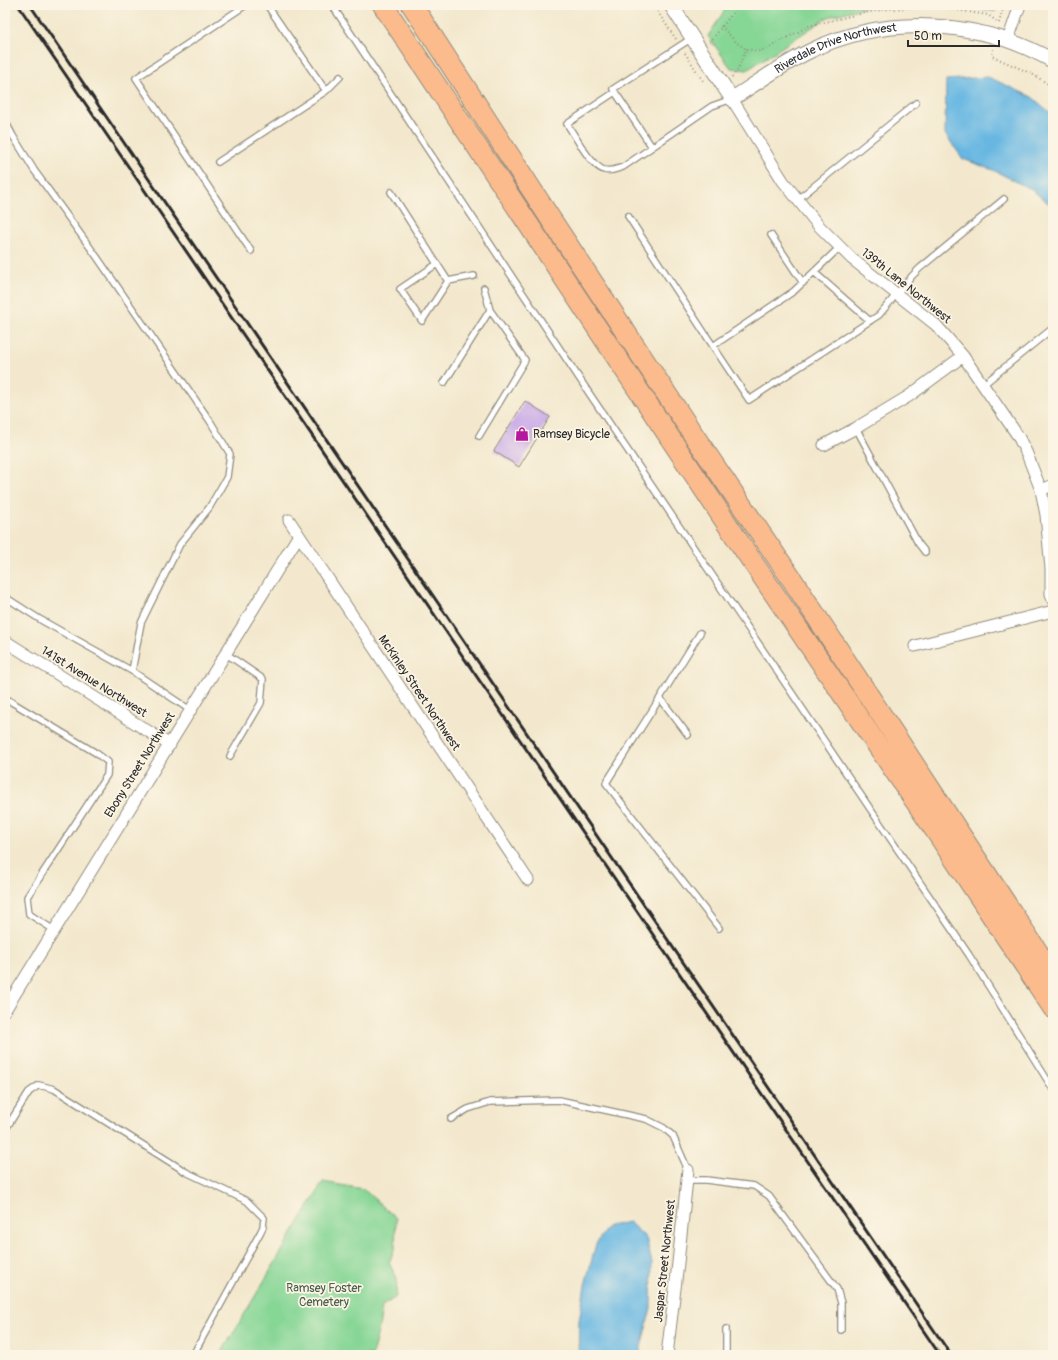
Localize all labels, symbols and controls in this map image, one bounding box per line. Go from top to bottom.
street label: Riverdale Drive Northwest [772,20,897,77]
scale bar [908,22,999,48]
text: 50 m [914,29,942,44]
street label: 139th Lane Northwest [858,245,954,327]
shop icon: Ramsey Bicycle [514,426,530,442]
place label: Ramsey Bicycle [533,427,610,442]
street label: McKinley Street Northwest [375,632,463,754]
street label: 141st Avenue Northwest [38,643,150,721]
street label: Ebony Street Northwest [101,709,179,820]
street label: Jaspar Street Northwest [651,1199,679,1323]
park label: Ramsey Foster Cemetery [286,1281,362,1310]

